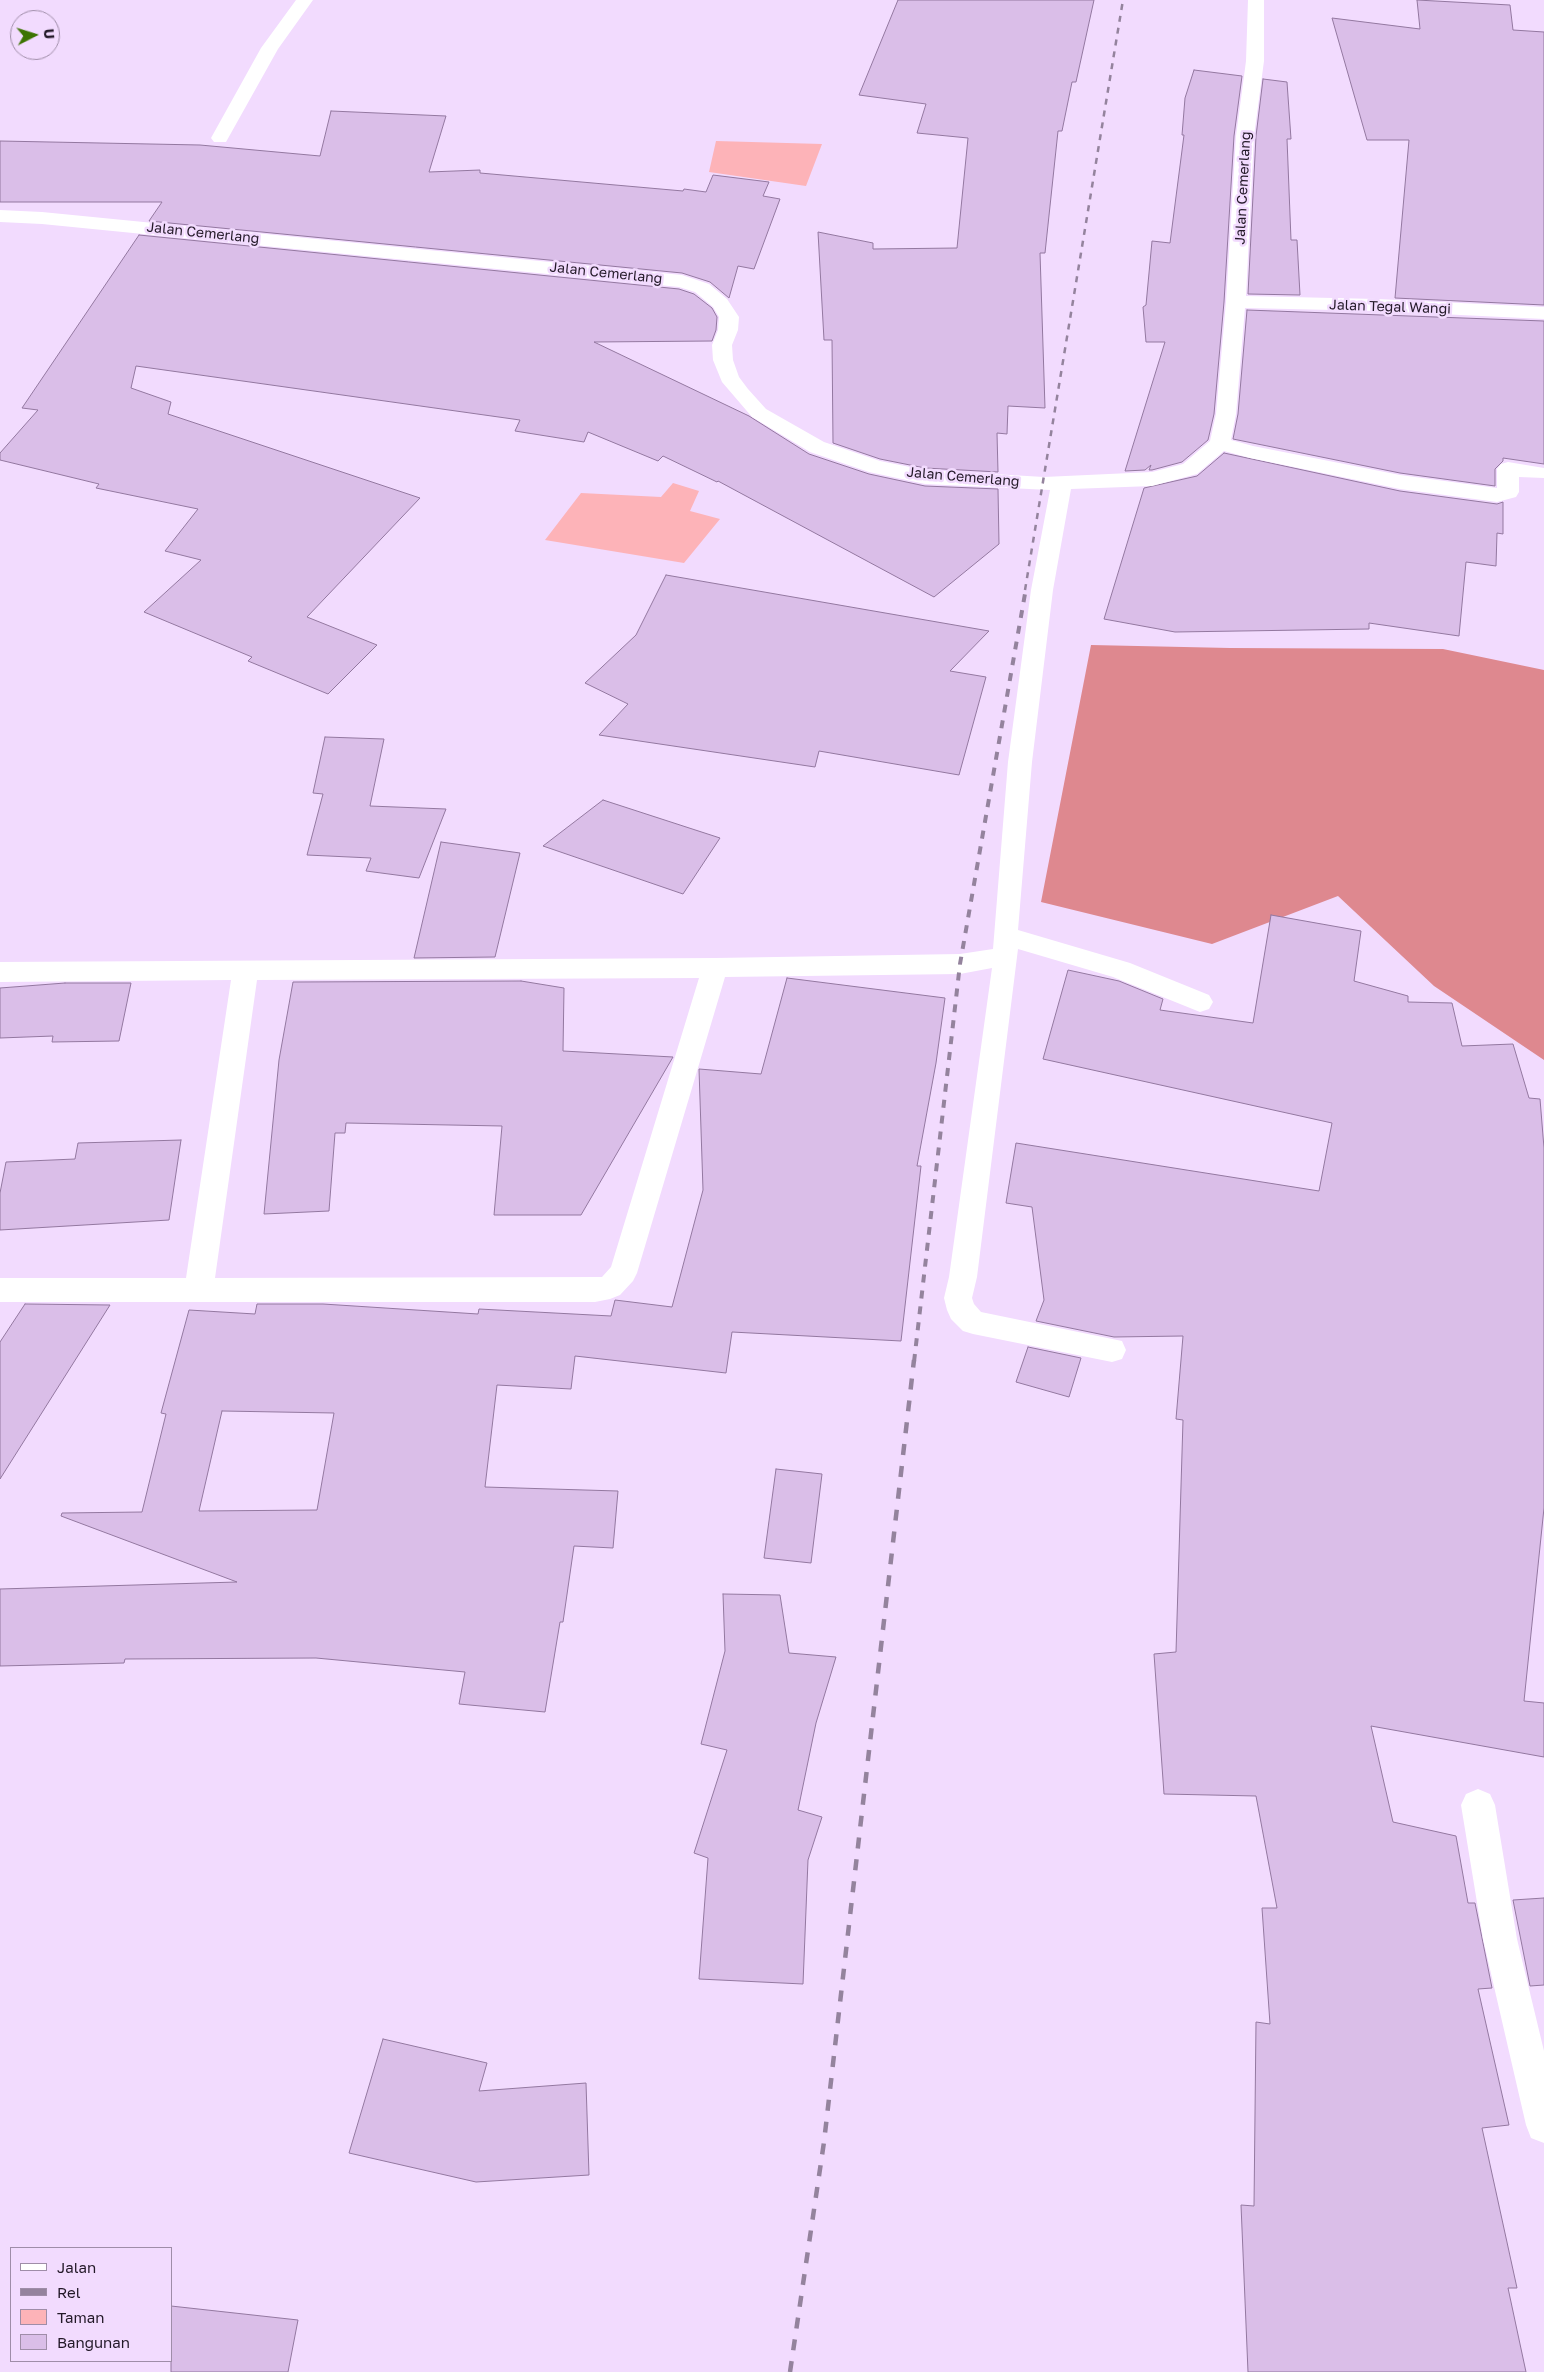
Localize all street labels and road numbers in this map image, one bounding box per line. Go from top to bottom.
street label: Jalan Cemerlang [1232,131,1254,245]
street label: Jalan Cemerlang [146,219,260,247]
street label: Jalan Cemerlang [549,259,663,287]
street label: Jalan Tegal Wangi [1329,296,1451,318]
street label: Jalan Cemerlang [906,464,1020,490]

